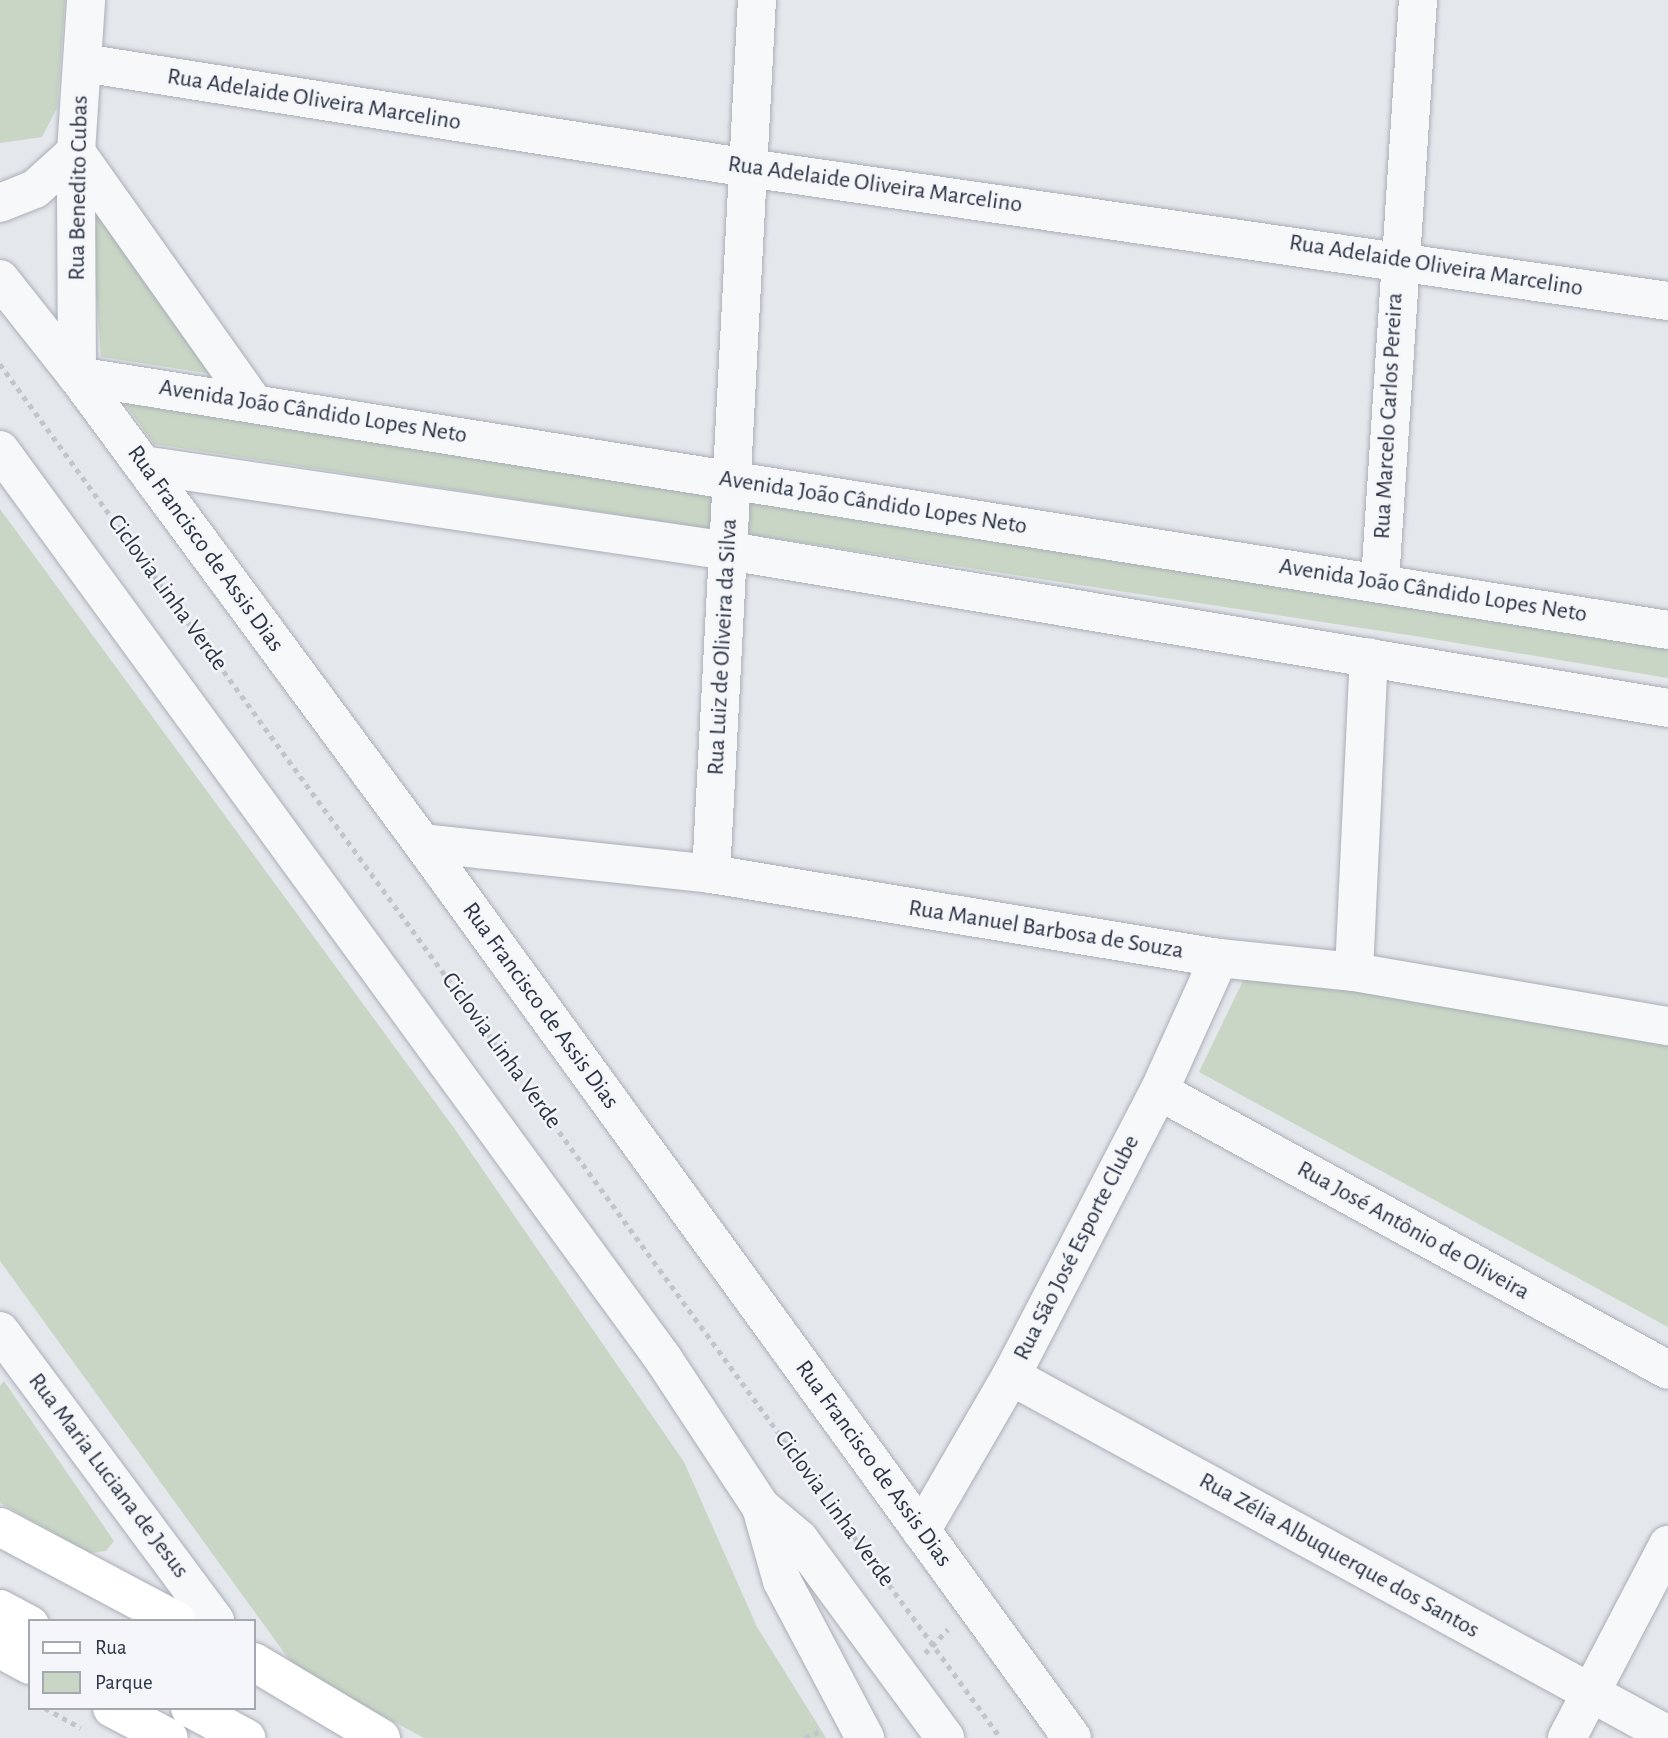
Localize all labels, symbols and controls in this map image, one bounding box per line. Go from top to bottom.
street label: Rua Adelaide Oliveira Marcelino [165,63,463,137]
street label: Rua Benedito Cubas [63,95,95,281]
street label: Rua Adelaide Oliveira Marcelino [726,150,1024,220]
street label: Rua Adelaide Oliveira Marcelino [1287,229,1585,303]
street label: Rua Marcelo Carlos Pereira [1368,292,1410,540]
street label: Avenida João Cândido Lopes Neto [157,373,469,451]
street label: Rua Francisco de Assis Dias [120,440,290,658]
street label: Avenida João Cândido Lopes Neto [717,464,1029,542]
street label: Ciclovia Linha Verde [101,509,233,677]
street label: Rua Luiz de Oliveira da Silva [702,518,744,776]
street label: Avenida João Cândido Lopes Neto [1277,552,1589,630]
street label: Rua Manuel Barbosa de Souza [906,894,1186,966]
street label: Rua Francisco de Assis Dias [455,897,625,1115]
street label: Ciclovia Linha Verde [435,967,567,1135]
street label: Rua São José Esporte Clube [1008,1131,1146,1365]
street label: Rua José Antônio de Oliveira [1292,1155,1534,1307]
street label: Rua Francisco de Assis Dias [788,1355,958,1573]
street label: Rua Maria Luciana de Jesus [21,1368,195,1584]
street label: Ciclovia Linha Verde [768,1425,900,1593]
street label: Rua Zélia Albuquerque dos Santos [1194,1467,1484,1645]
legend [28,1619,256,1710]
text: Rua [95,1637,127,1658]
text: Parque [95,1672,153,1693]

